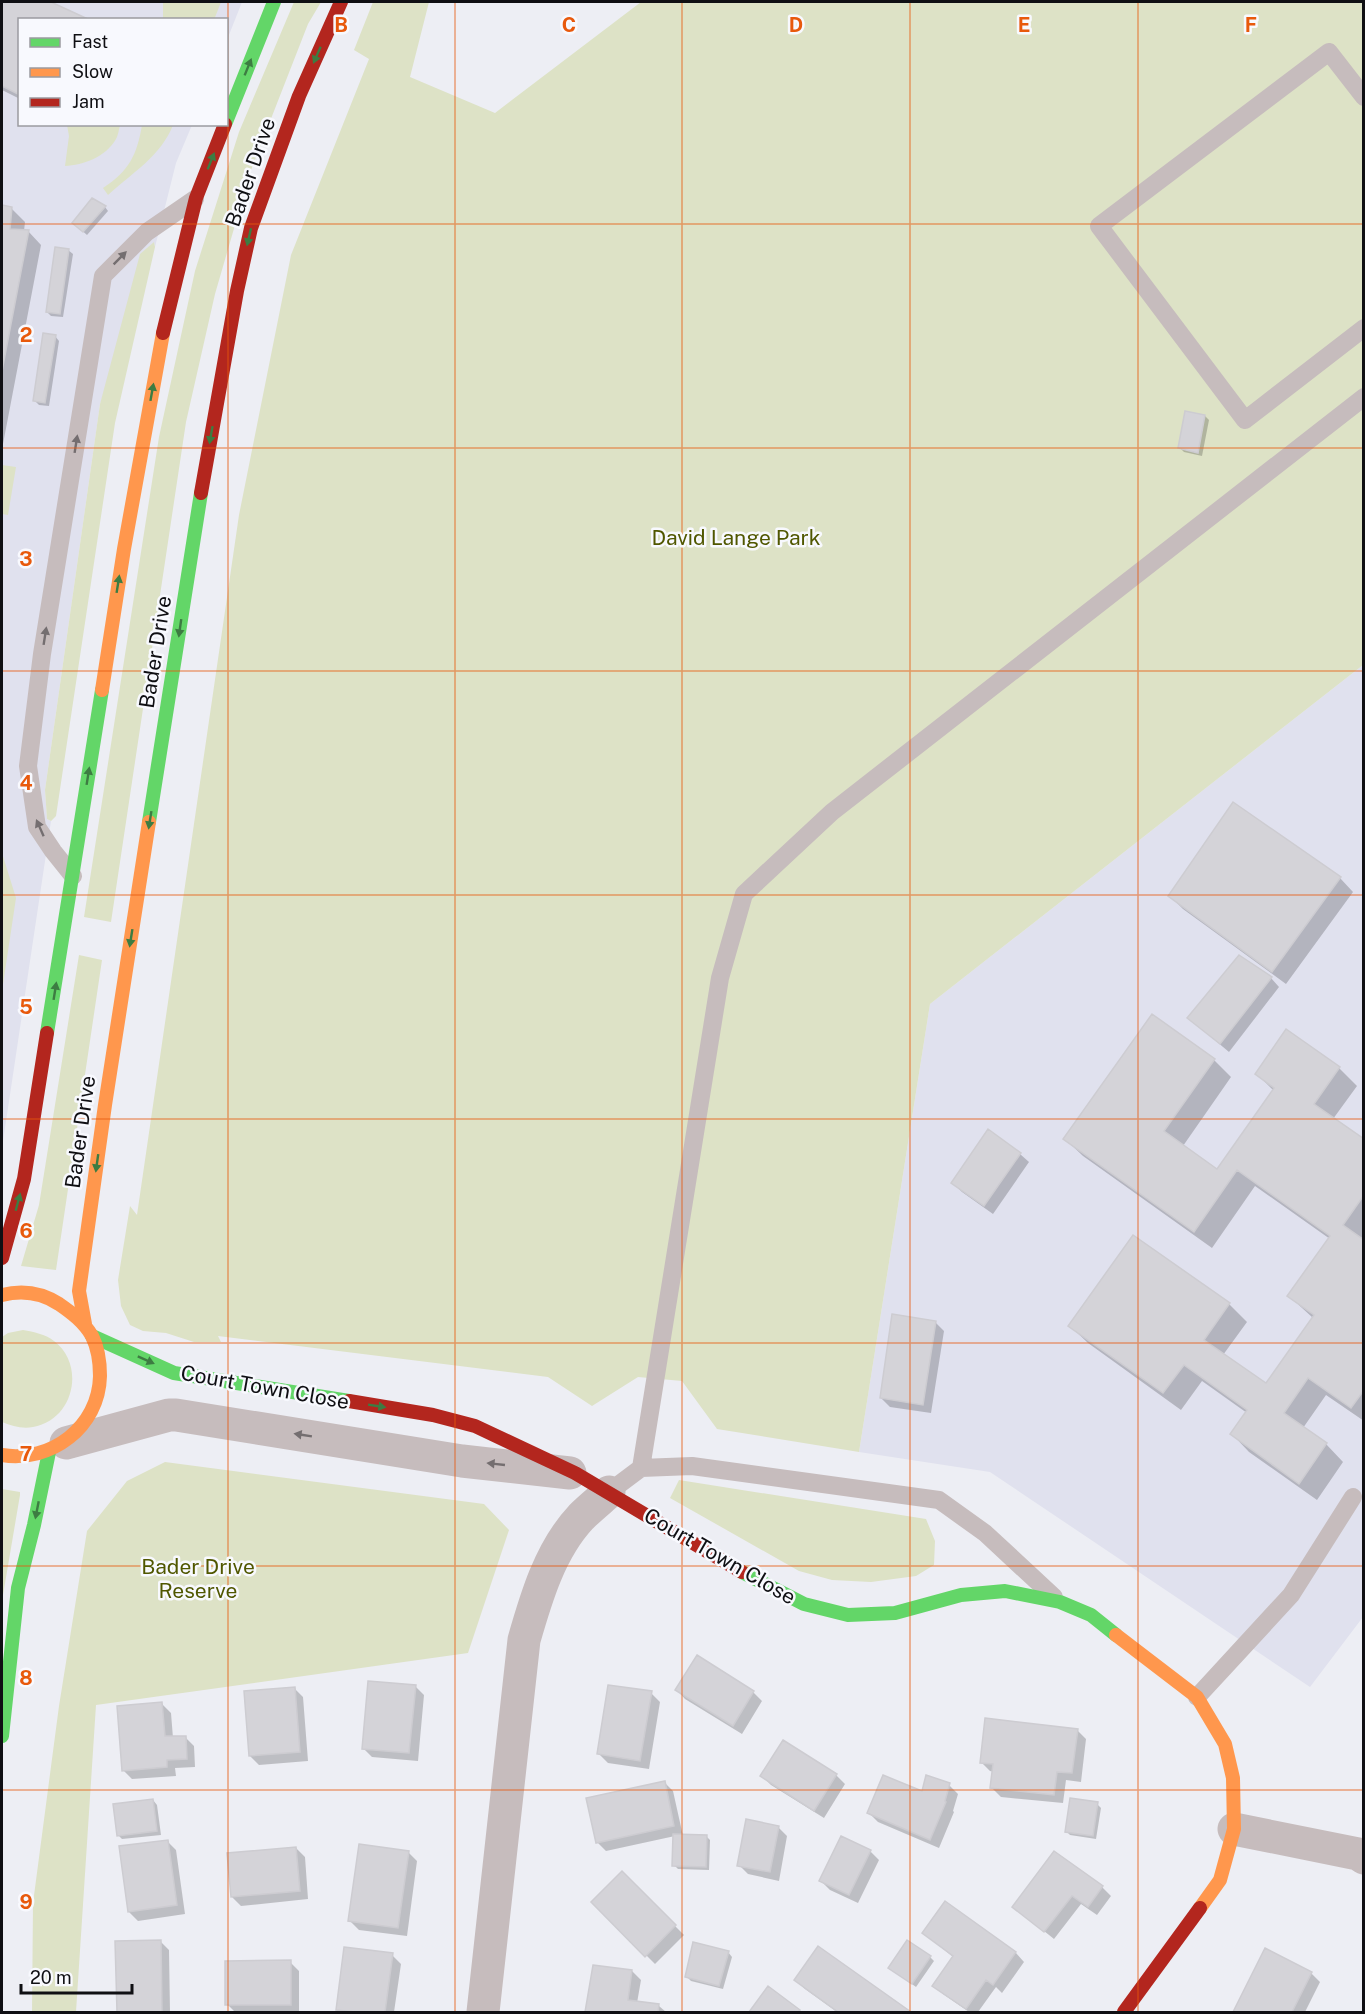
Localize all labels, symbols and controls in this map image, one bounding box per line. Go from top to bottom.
text: B [334,13,348,37]
text: C [562,13,576,37]
text: D [789,13,803,37]
text: E [1018,13,1030,37]
text: F [1245,13,1257,37]
legend [18,18,228,126]
text: Fast [72,31,108,52]
one-way arrow [313,46,322,63]
one-way arrow [243,58,253,76]
text: Slow [72,61,113,82]
text: Jam [72,91,105,112]
street label: Bader Drive [220,114,280,230]
one-way arrow [207,152,216,170]
one-way arrow [244,228,254,247]
one-way arrow [113,252,127,266]
text: 2 [20,323,32,347]
one-way arrow [148,382,157,401]
one-way arrow [206,426,215,445]
one-way arrow [71,434,80,453]
park label: David Lange Park [651,525,821,550]
text: 3 [19,547,33,571]
one-way arrow [114,574,123,593]
street label: Bader Drive [134,594,176,710]
one-way arrow [176,618,185,637]
one-way arrow [41,626,50,645]
one-way arrow [84,767,93,786]
text: 4 [19,771,33,795]
one-way arrow [145,811,154,830]
one-way arrow [35,819,45,837]
one-way arrow [126,929,135,948]
one-way arrow [51,982,60,1001]
text: 5 [19,995,33,1019]
street label: Bader Drive [60,1074,100,1190]
one-way arrow [93,1153,102,1172]
one-way arrow [14,1193,24,1212]
text: 6 [19,1219,33,1243]
one-way arrow [137,1355,154,1364]
street label: Court Town Close [179,1360,351,1414]
one-way arrow [368,1401,387,1410]
one-way arrow [294,1430,313,1439]
text: 7 [20,1442,32,1466]
one-way arrow [487,1460,506,1469]
one-way arrow [32,1500,41,1519]
street label: Court Town Close [640,1502,800,1610]
park label: Bader Drive Reserve [141,1554,255,1603]
text: 8 [19,1666,33,1690]
text: 9 [19,1890,33,1914]
scale bar [21,1957,132,1995]
text: 20 m [30,1967,72,1988]

